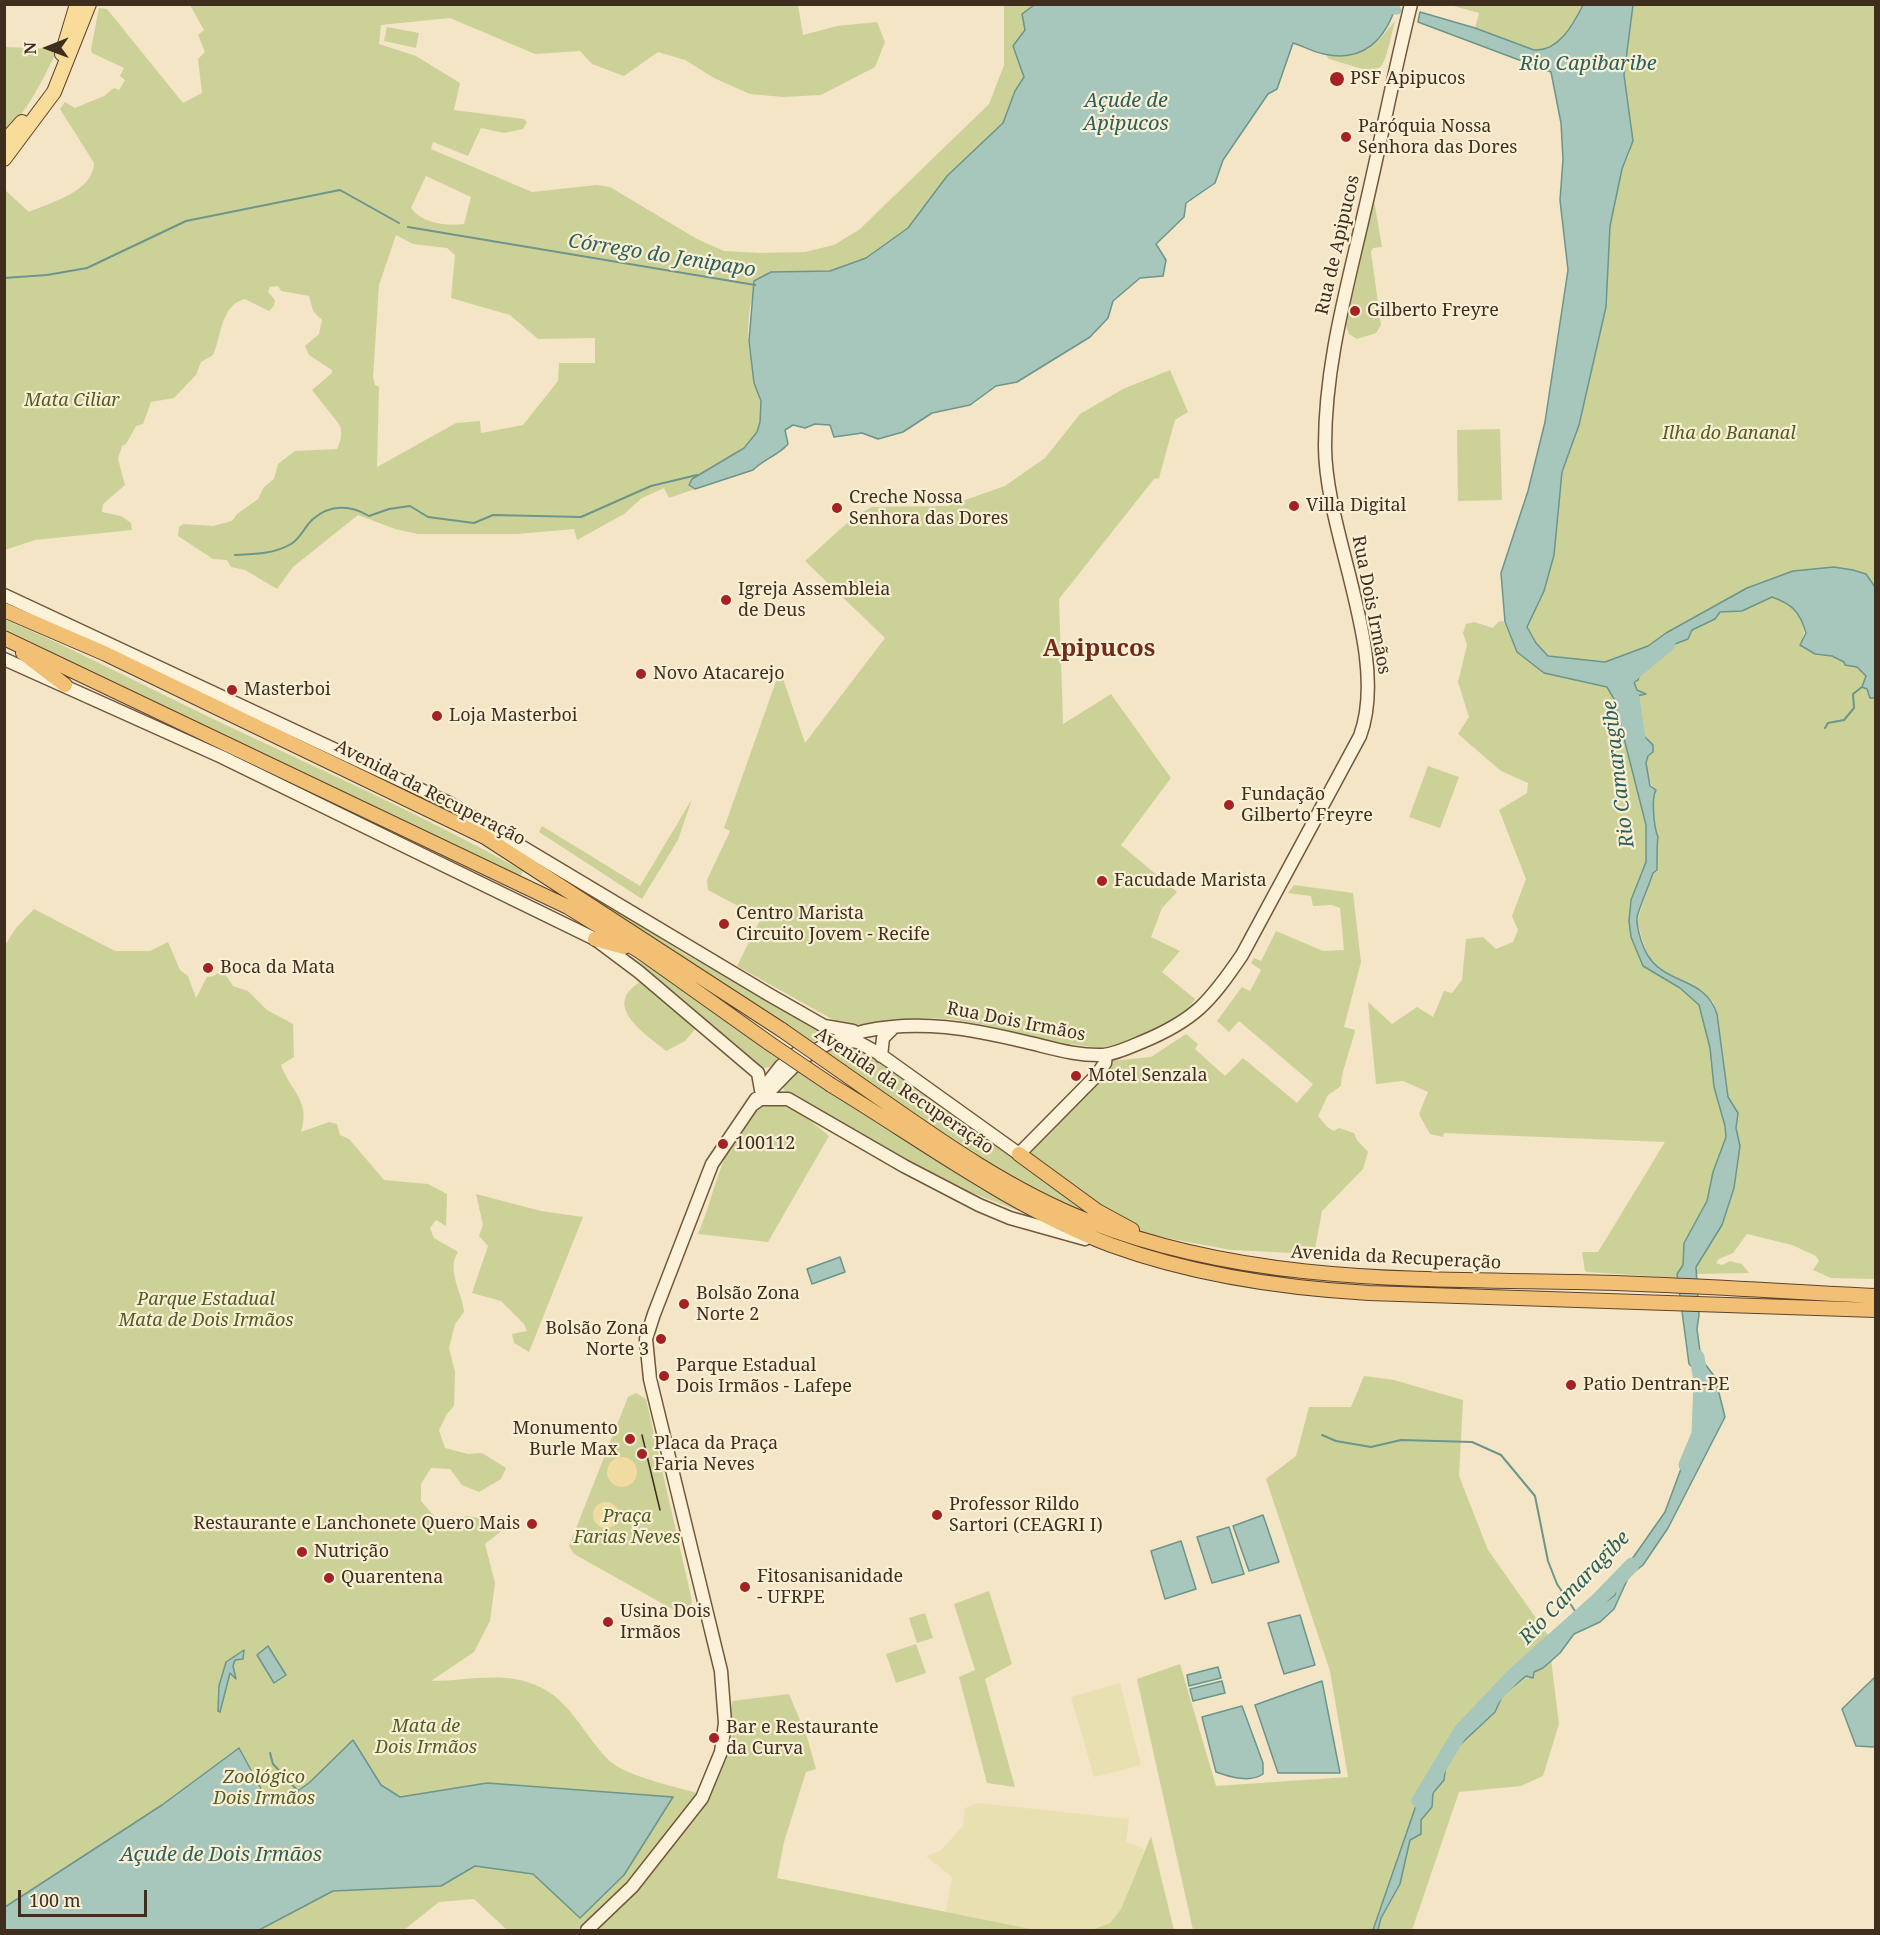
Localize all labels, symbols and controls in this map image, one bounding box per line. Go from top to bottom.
north arrow [18,18,78,78]
text: N [19,42,41,55]
water label: Rio Capibaribe [1519,52,1657,76]
place label: PSF Apipucos [1350,68,1465,90]
marker: PSF Apipucos [1328,70,1346,88]
water label: Açude de Apipucos [1083,89,1169,136]
place label: Paróquia Nossa Senhora das Dores [1358,116,1517,158]
marker: Paróquia Nossa Senhora das Dores [1339,130,1353,144]
street label: Rua de Apipucos [1311,173,1365,317]
water label: Córrego do Jenipapo [567,229,757,283]
place label: Gilberto Freyre [1367,300,1499,322]
marker: Gilberto Freyre [1348,304,1362,318]
park label: Mata Ciliar [24,390,120,412]
park label: Ilha do Bananal [1662,423,1796,445]
place label: Creche Nossa Senhora das Dores [849,487,1008,530]
place label: Villa Digital [1306,495,1406,517]
marker: Villa Digital [1287,499,1301,513]
marker: Creche Nossa Senhora das Dores [830,501,844,515]
street label: Rua Dois Irmãos [1347,534,1395,676]
place label: Igreja Assembleia de Deus [738,579,890,622]
marker: Igreja Assembleia de Deus [719,593,733,607]
district label: Apipucos [1043,635,1155,663]
place label: Novo Atacarejo [653,663,785,685]
marker: Novo Atacarejo [634,667,648,681]
place label: Masterboi [244,679,331,701]
marker: Masterboi [225,683,239,697]
water label: Rio Camaragibe [1598,699,1640,849]
place label: Loja Masterboi [449,705,578,727]
marker: Loja Masterboi [430,709,444,723]
street label: Avenida da Recuperação [331,736,529,850]
place label: Fundação Gilberto Freyre [1241,784,1373,826]
marker: Fundação Gilberto Freyre [1222,798,1236,812]
place label: Facudade Marista [1114,870,1267,892]
marker: Facudade Marista [1095,874,1109,888]
place label: Centro Marista Circuito Jovem - Recife [736,903,930,946]
marker: Centro Marista Circuito Jovem - Recife [717,917,731,931]
place label: Boca da Mata [220,957,335,979]
marker: Boca da Mata [201,961,215,975]
street label: Rua Dois Irmãos [945,998,1087,1046]
street label: Avenida da Recuperação [811,1023,997,1159]
place label: Motel Senzala [1088,1065,1208,1087]
marker: Motel Senzala [1069,1069,1083,1083]
place label: 100112 [735,1133,795,1155]
marker: 100112 [716,1137,730,1151]
street label: Avenida da Recuperação [1290,1242,1502,1274]
place label: Bolsão Zona Norte 2 [696,1283,800,1326]
park label: Parque Estadual Mata de Dois Irmãos [118,1289,294,1332]
marker: Bolsão Zona Norte 2 [677,1297,691,1311]
place label: Bolsão Zona Norte 3 [545,1318,649,1360]
marker: Bolsão Zona Norte 3 [654,1332,668,1346]
place label: Parque Estadual Dois Irmãos - Lafepe [676,1355,852,1398]
marker: Parque Estadual Dois Irmãos - Lafepe [657,1369,671,1383]
place label: Patio Dentran-PE [1583,1374,1729,1396]
marker: Patio Dentran-PE [1564,1378,1578,1392]
place label: Monumento Burle Max [513,1418,618,1460]
marker: Monumento Burle Max [623,1432,637,1446]
place label: Placa da Praça Faria Neves [654,1433,778,1476]
marker: Placa da Praça Faria Neves [635,1447,649,1461]
place label: Professor Rildo Sartori (CEAGRI I) [949,1494,1103,1537]
park label: Praça Farias Neves [573,1506,681,1549]
marker: Professor Rildo Sartori (CEAGRI I) [930,1508,944,1522]
place label: Restaurante e Lanchonete Quero Mais [193,1513,520,1535]
marker: Restaurante e Lanchonete Quero Mais [525,1517,539,1531]
water label: Rio Camaragibe [1515,1526,1635,1650]
place label: Nutrição [314,1541,389,1563]
marker: Nutrição [295,1545,309,1559]
place label: Fitosanisanidade - UFRPE [757,1566,903,1608]
place label: Quarentena [341,1567,443,1589]
marker: Quarentena [322,1571,336,1585]
marker: Fitosanisanidade - UFRPE [738,1580,752,1594]
place label: Usina Dois Irmãos [620,1601,711,1644]
marker: Usina Dois Irmãos [601,1615,615,1629]
park label: Mata de Dois Irmãos [375,1716,477,1758]
place label: Bar e Restaurante da Curva [726,1717,879,1760]
marker: Bar e Restaurante da Curva [707,1731,721,1745]
park label: Zoológico Dois Irmãos [213,1767,315,1810]
water label: Açude de Dois Irmãos [120,1843,322,1867]
scale bar [21,1878,150,1916]
text: 100 m [29,1888,81,1912]

